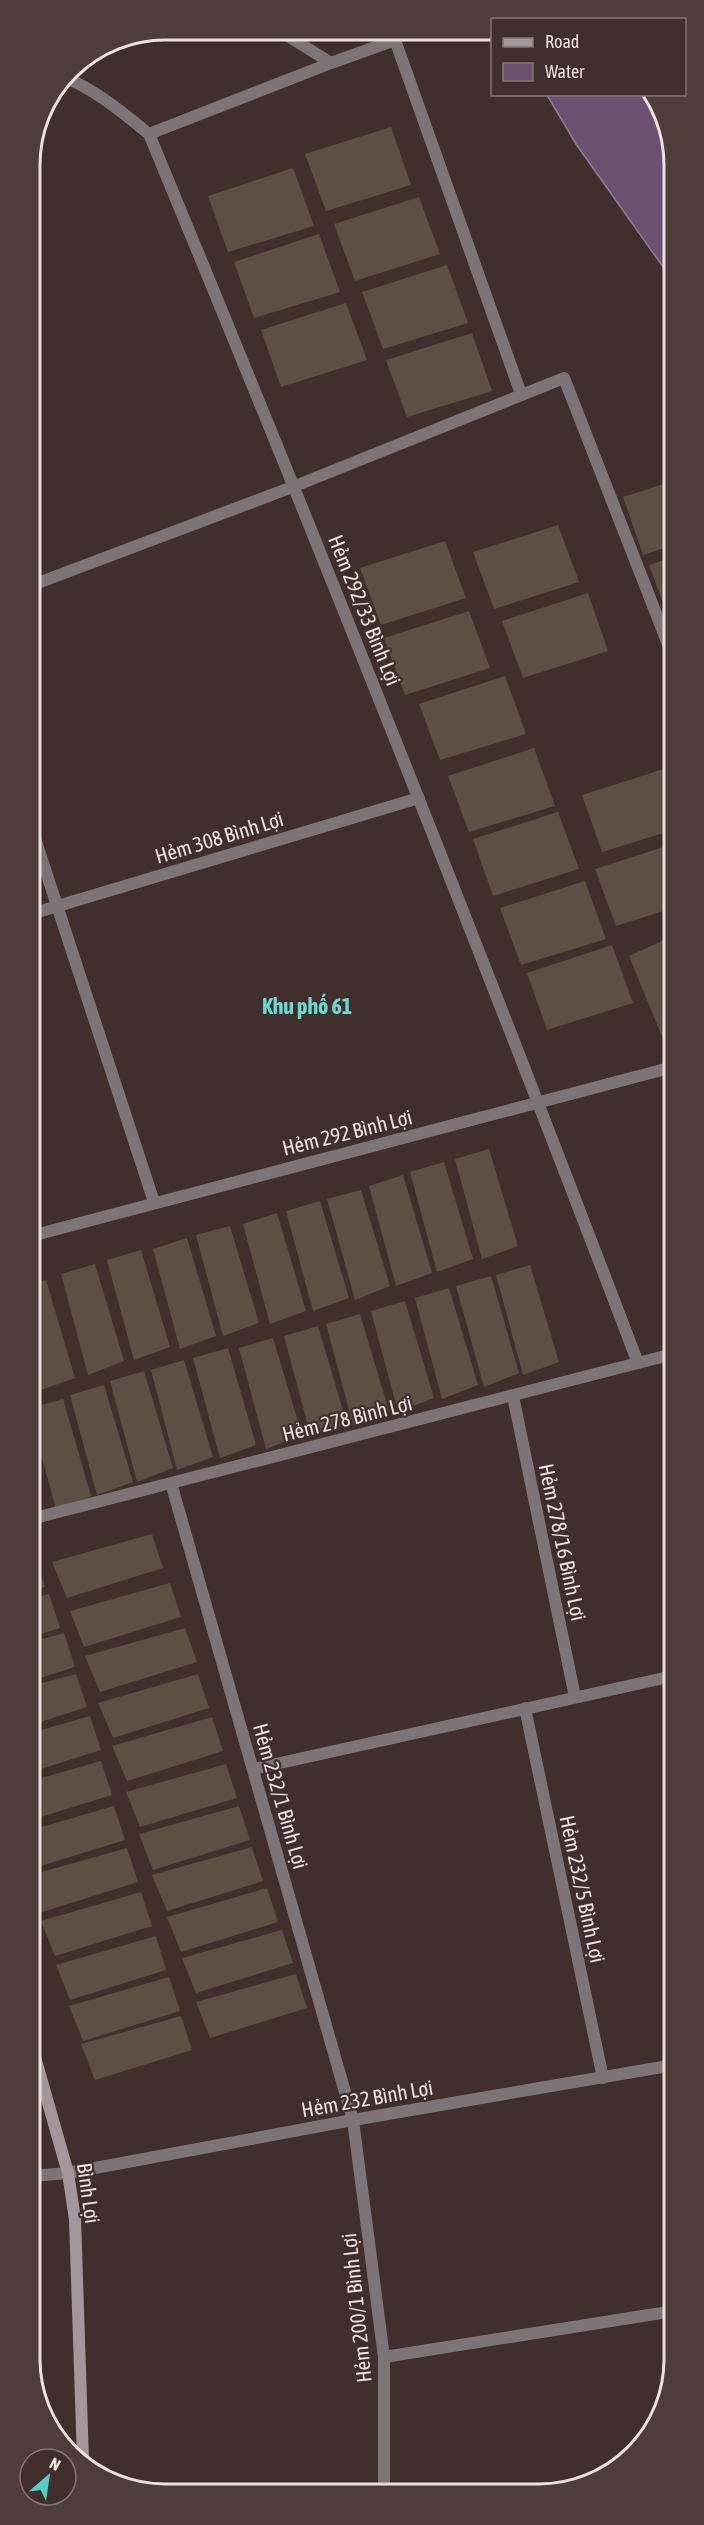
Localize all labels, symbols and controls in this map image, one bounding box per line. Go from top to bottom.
legend [491,18,686,96]
text: Road [545,31,579,52]
text: Water [545,61,585,82]
street label: Hẻm 292/33 Bình Lợi [324,531,406,689]
street label: Hẻm 308 Bình Lợi [152,806,286,868]
district label: Khu phố 61 [262,993,352,1019]
street label: Hẻm 292 Bình Lợi [280,1104,414,1160]
street label: Hẻm 278 Bình Lợi [280,1390,414,1446]
street label: Hẻm 278/16 Bình Lợi [535,1461,591,1623]
street label: Hẻm 232/1 Bình Lợi [249,1721,313,1871]
street label: Hẻm 232/5 Bình Lợi [556,1813,610,1965]
street label: Hẻm 232 Bình Lợi [299,2075,435,2121]
street label: Bình Lợi [73,2161,105,2225]
street label: Hẻm 200/1 Bình Lợi [336,2232,376,2384]
north arrow [18,2447,78,2507]
text: N [47,2454,64,2474]

